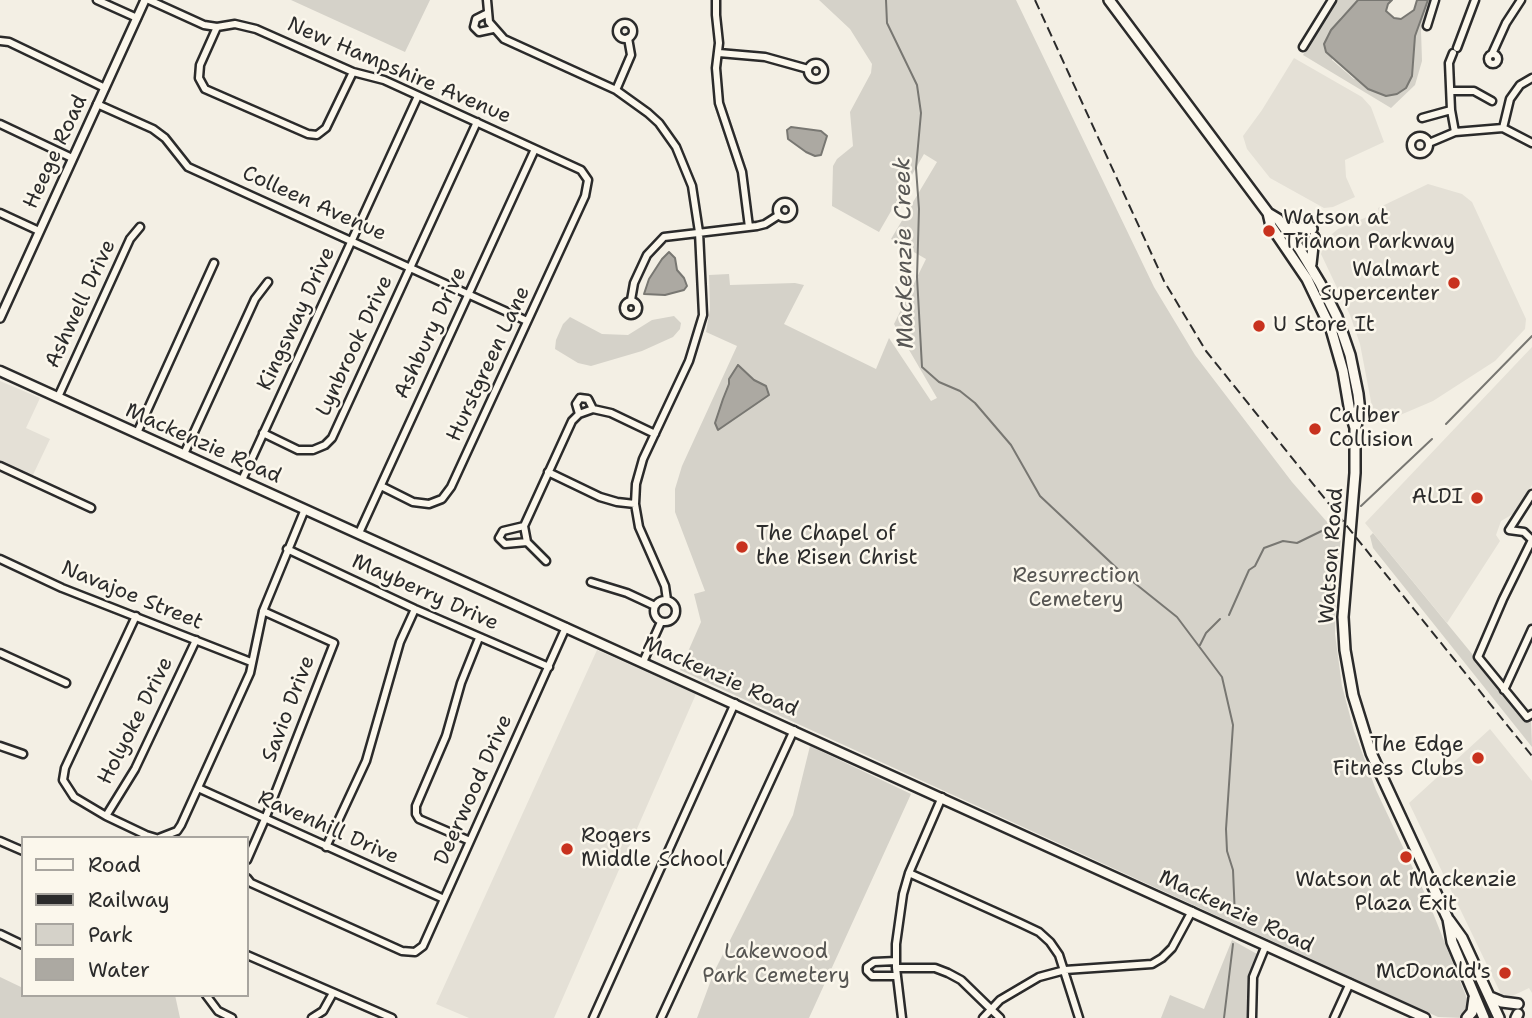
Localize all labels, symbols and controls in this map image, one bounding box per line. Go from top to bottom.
street label: New Hampshire Avenue [283,12,515,130]
street label: Heege Road [19,91,93,213]
water label: MacKenzie Creek [890,157,920,349]
street label: Colleen Avenue [238,161,390,247]
place label: Watson at Trianon Parkway [1283,206,1455,256]
marker: Watson at Trianon Parkway [1261,223,1277,239]
street label: Ashwell Drive [40,236,122,372]
street label: Kingsway Drive [253,243,341,395]
place label: Walmart Supercenter [1320,258,1440,308]
street label: Ashbury Drive [389,263,473,403]
street label: Lynbrook Drive [311,272,399,420]
marker: Walmart Supercenter [1446,275,1462,291]
street label: Hurstgreen Lane [442,282,536,446]
place label: U Store It [1273,313,1375,339]
marker: U Store It [1251,318,1267,334]
street label: Mackenzie Road [121,398,285,490]
place label: Caliber Collision [1329,404,1413,454]
marker: Caliber Collision [1307,421,1323,437]
place label: ALDI [1412,485,1463,511]
street label: Watson Road [1315,487,1349,625]
marker: ALDI [1469,490,1485,506]
place label: The Chapel of the Risen Christ [756,522,918,572]
marker: The Chapel of the Risen Christ [734,539,750,555]
street label: Mayberry Drive [348,549,502,637]
street label: Navajoe Street [57,556,207,636]
park label: Resurrection Cemetery [1012,564,1140,614]
street label: Mackenzie Road [638,631,802,723]
street label: Savio Drive [257,652,321,766]
street label: Holyoke Drive [93,653,179,789]
street label: Deerwood Drive [430,711,518,869]
place label: The Edge Fitness Clubs [1333,733,1464,783]
marker: The Edge Fitness Clubs [1470,750,1486,766]
street label: Ravenhill Drive [254,786,402,870]
place label: Rogers Middle School [581,824,724,874]
legend [21,836,248,997]
marker: Rogers Middle School [559,841,575,857]
marker: Watson at Mackenzie Plaza Exit [1398,849,1414,865]
text: Road [88,851,141,879]
street label: Mackenzie Road [1154,865,1318,959]
place label: Watson at Mackenzie Plaza Exit [1295,868,1517,918]
text: Railway [88,886,170,914]
text: Park [88,921,133,949]
park label: Lakewood Park Cemetery [702,940,850,990]
text: Water [88,956,150,984]
place label: McDonald's [1376,960,1491,986]
marker: McDonald's [1497,965,1513,981]

